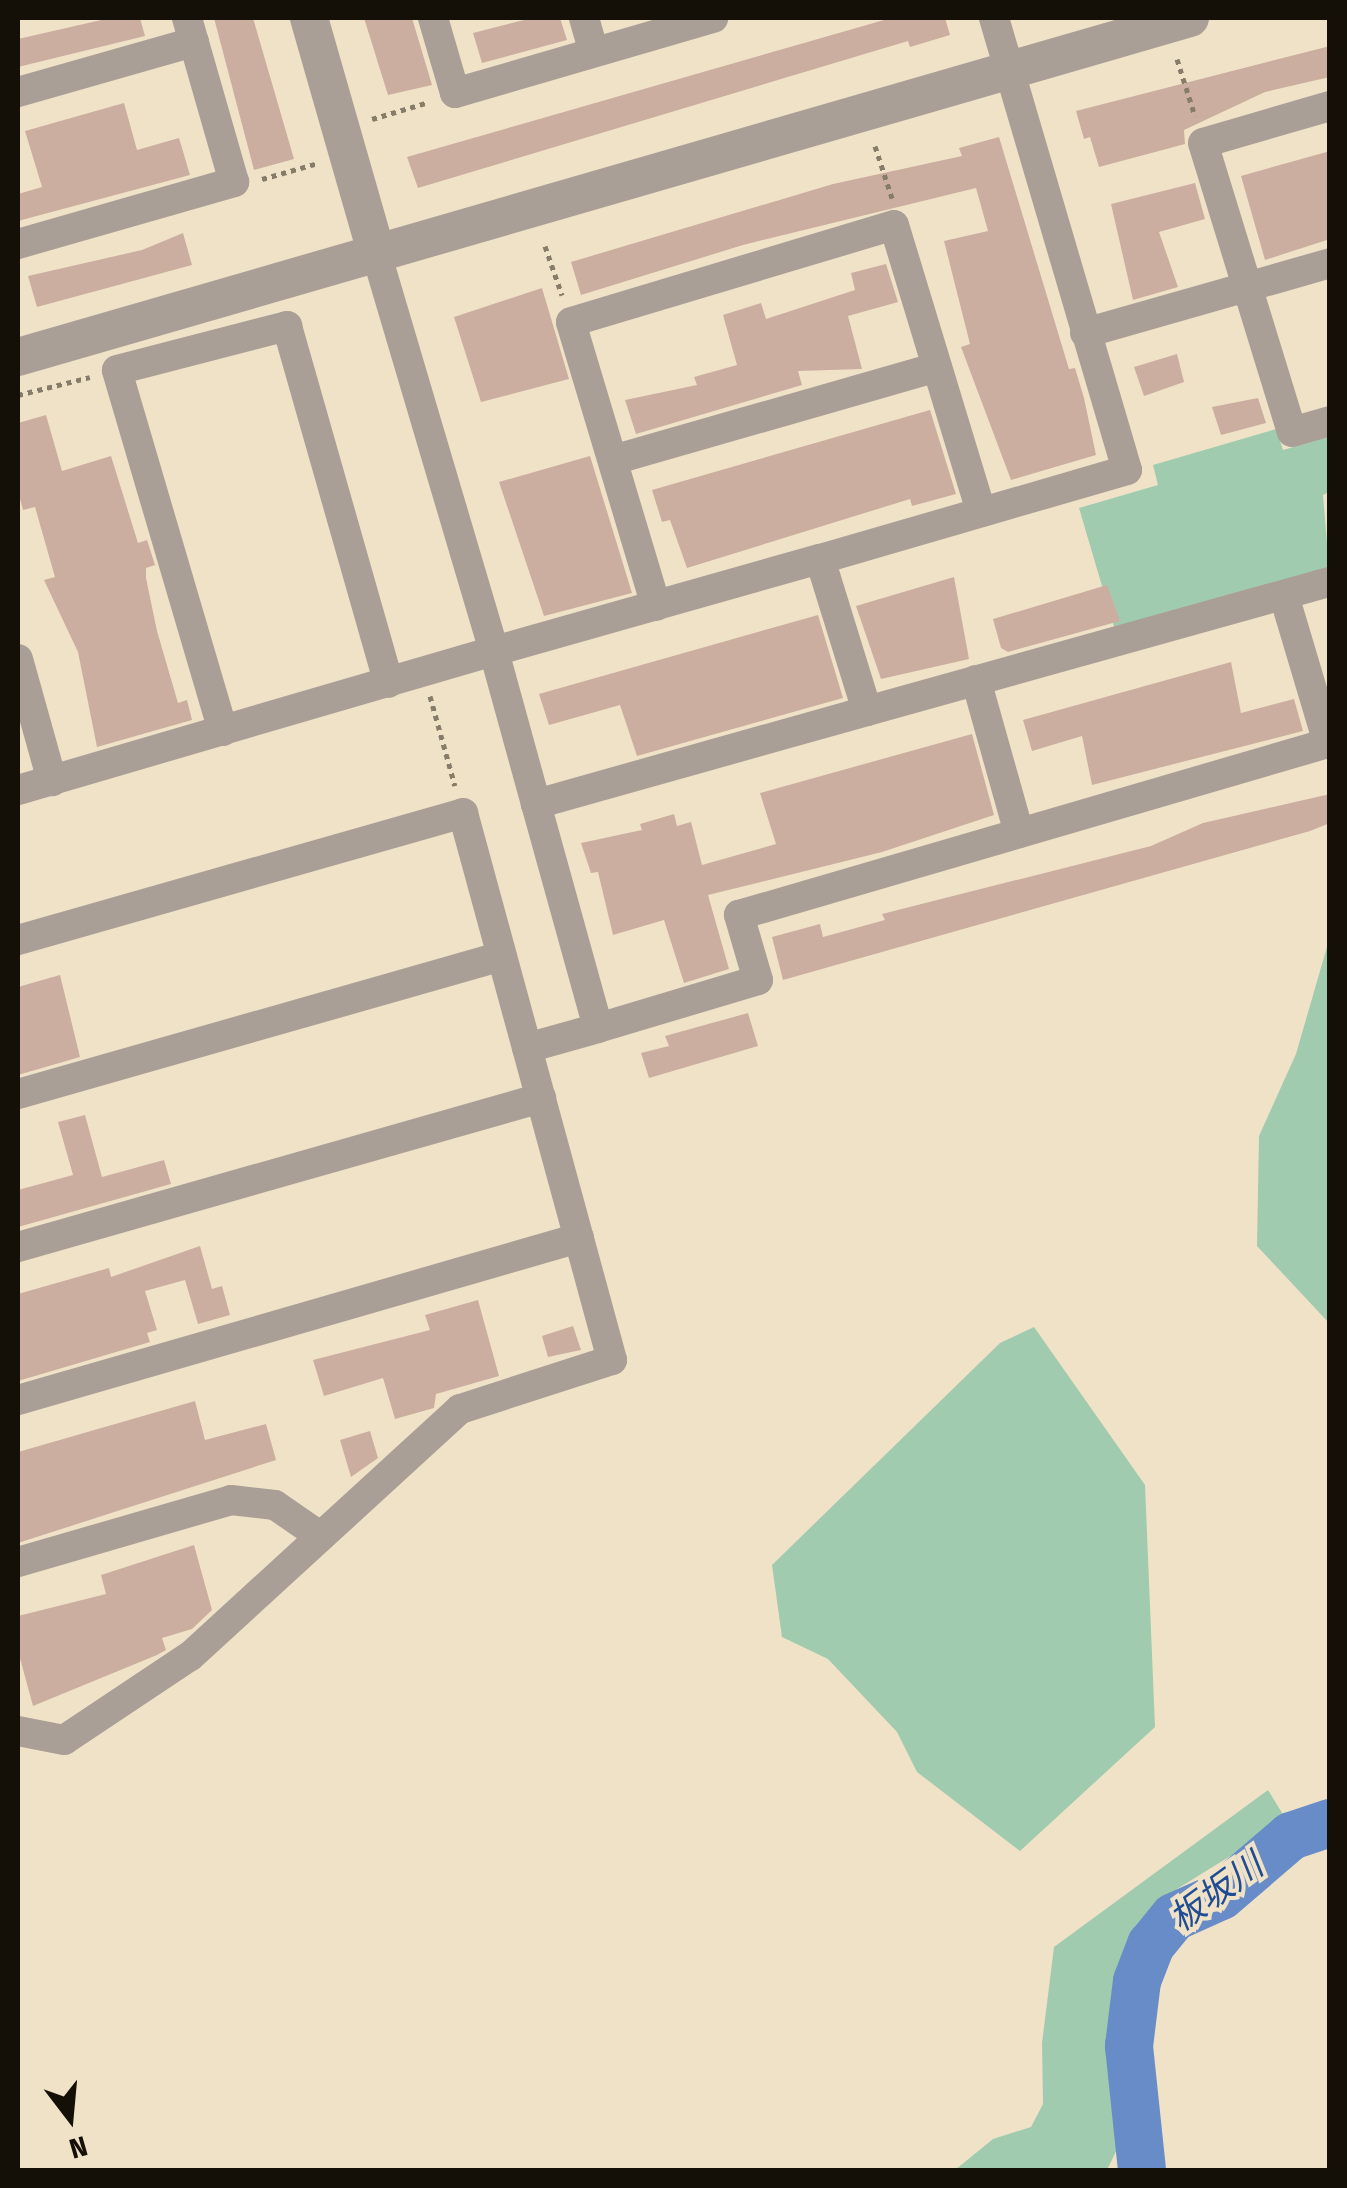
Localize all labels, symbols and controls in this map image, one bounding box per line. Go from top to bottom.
water label: 板坂川 [1161,1844,1271,1940]
north arrow [20,2068,120,2168]
text: N [66,2129,91,2165]

